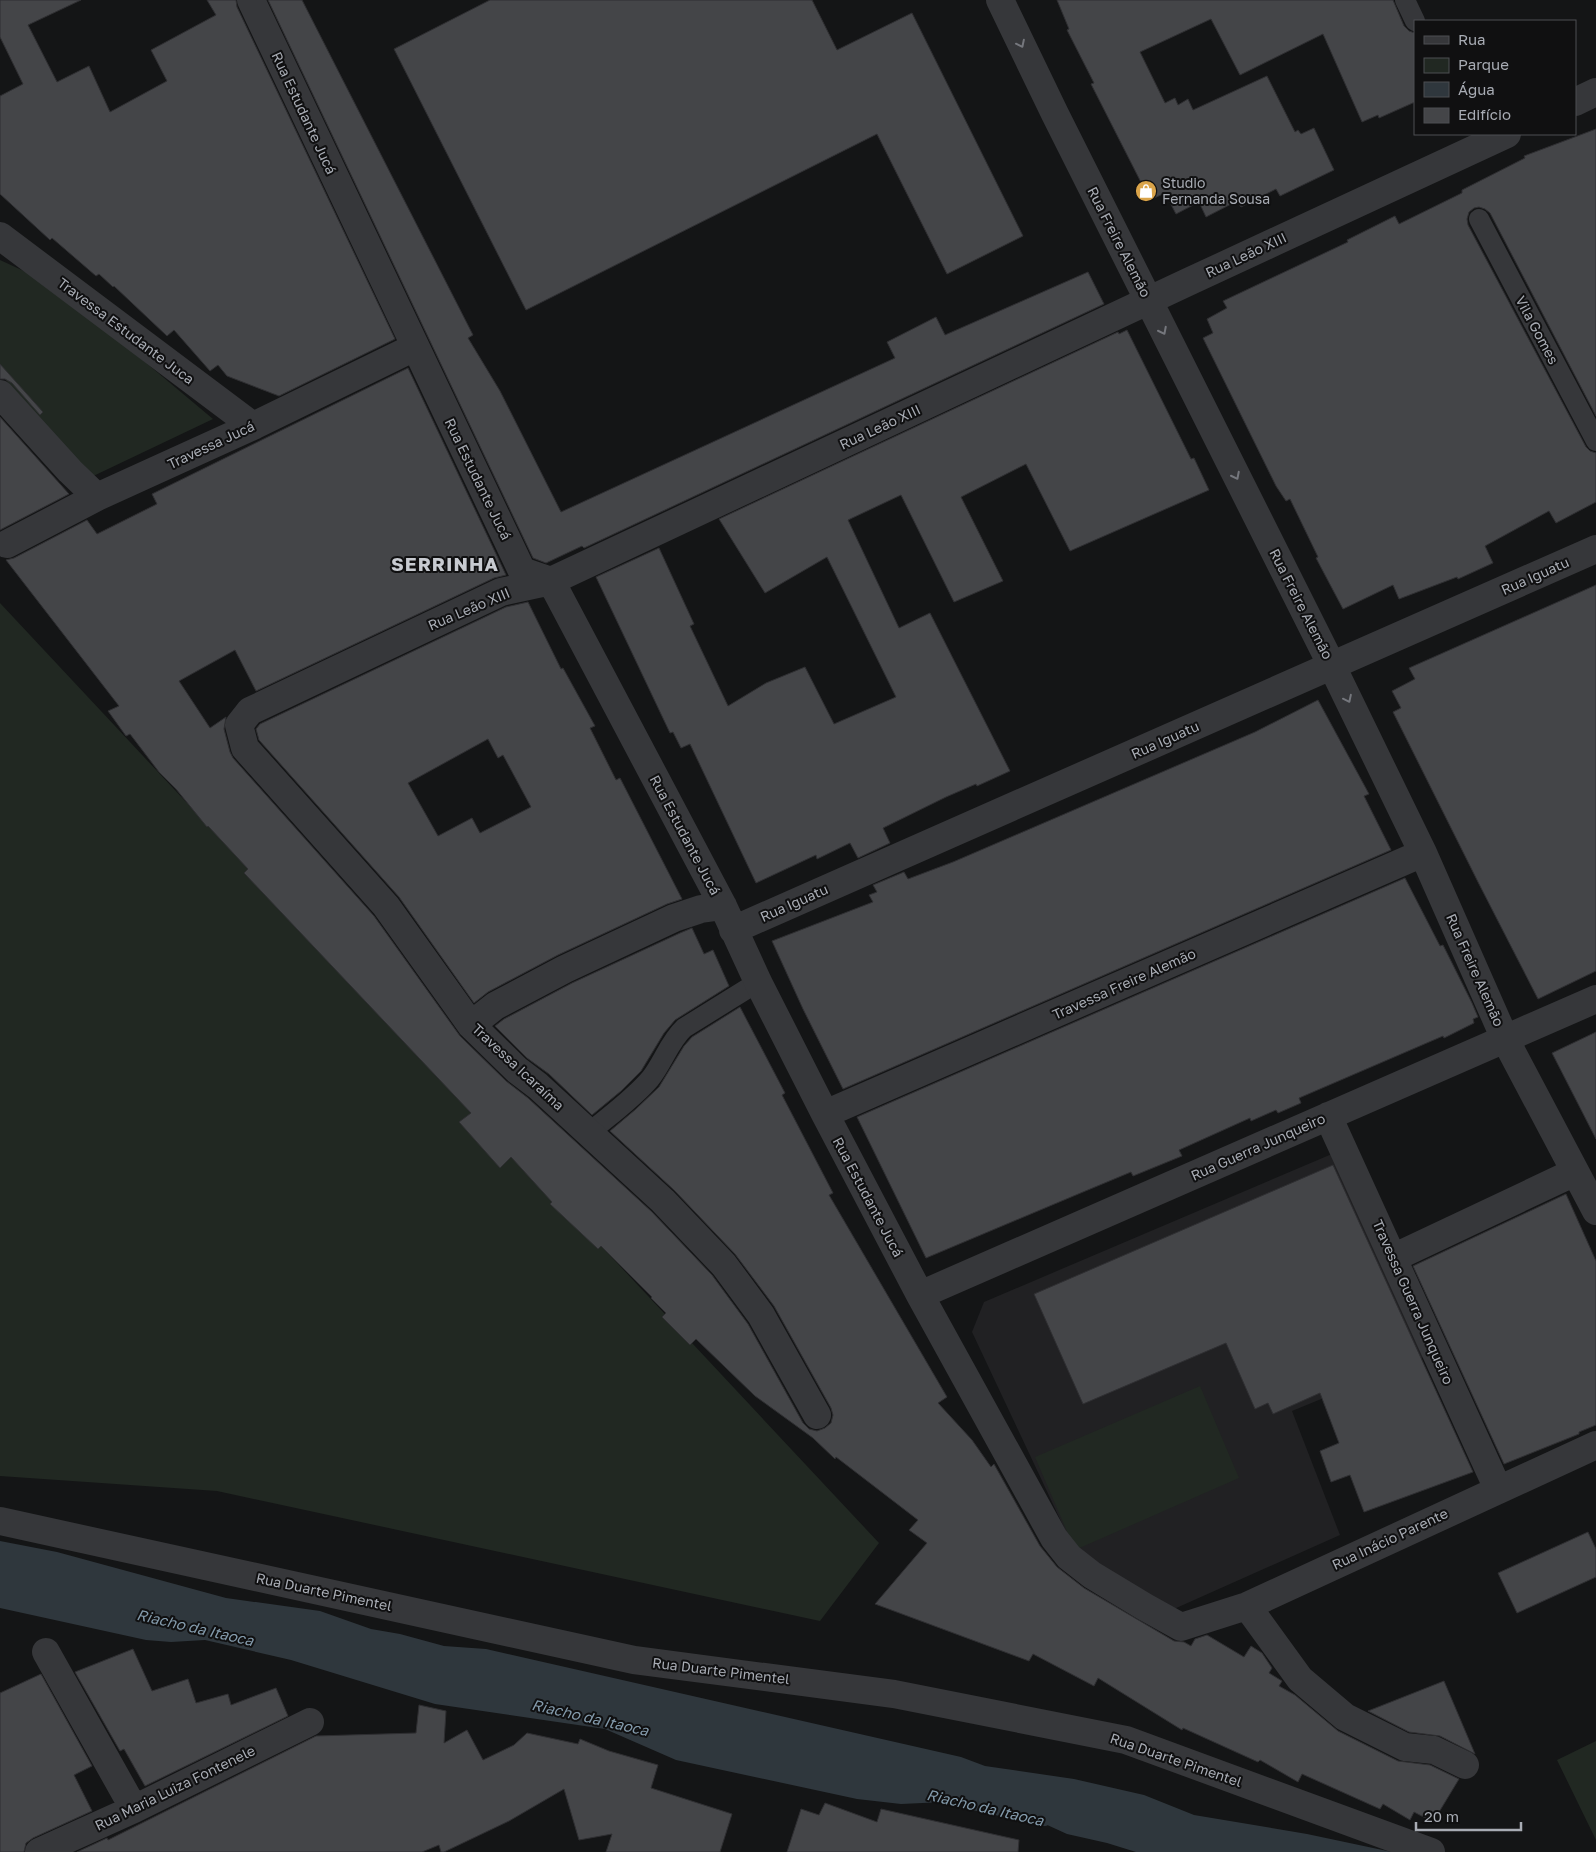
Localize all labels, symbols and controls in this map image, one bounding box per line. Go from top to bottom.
legend [1414,20,1576,135]
text: Rua [1458,30,1485,48]
one-way arrow [1015,39,1026,48]
street label: Rua Estudante Jucá [269,49,340,177]
text: Parque [1458,55,1509,73]
text: Água [1458,80,1495,98]
text: Edifício [1458,105,1511,123]
place label: Studio Fernanda Sousa [1162,174,1270,207]
shop icon: Studio Fernanda Sousa [1134,179,1158,203]
street label: Rua Freire Alemão [1084,184,1155,300]
street label: Rua Leão XIII [1203,228,1289,281]
street label: Travessa Estudante Juca [55,274,198,387]
street label: Vila Gomes [1512,293,1563,367]
one-way arrow [1157,326,1167,335]
street label: Rua Leão XIII [837,400,923,453]
street label: Rua Estudante Jucá [442,415,515,542]
street label: Travessa Jucá [165,417,257,472]
one-way arrow [1230,471,1240,480]
street label: Rua Freire Alemão [1266,546,1337,662]
district label: SERRINHA [391,552,499,575]
street label: Rua Iguatu [1498,553,1571,598]
street label: Rua Leão XIII [425,584,512,633]
one-way arrow [1342,694,1352,703]
street label: Rua Iguatu [1128,717,1201,762]
street label: Rua Estudante Jucá [647,772,724,898]
street label: Rua Iguatu [757,880,830,925]
street label: Rua Freire Alemão [1443,911,1508,1029]
street label: Travessa Freire Alemão [1050,944,1198,1023]
street label: Travessa Icaraíma [469,1020,568,1114]
street label: Rua Guerra Junqueiro [1188,1109,1328,1184]
street label: Rua Estudante Jucá [830,1134,907,1260]
street label: Travessa Guerra Junqueiro [1369,1217,1458,1387]
street label: Rua Inácio Parente [1329,1504,1450,1573]
street label: Rua Duarte Pimentel [255,1569,394,1614]
water label: Riacho da Itaoca [135,1605,256,1649]
street label: Rua Duarte Pimentel [651,1654,791,1687]
water label: Riacho da Itaoca [530,1695,651,1739]
street label: Rua Duarte Pimentel [1108,1729,1244,1790]
street label: Rua Maria Luiza Fontenele [92,1741,258,1834]
water label: Riacho da Itaoca [925,1785,1046,1829]
scale bar [1416,1800,1521,1832]
text: 20 m [1424,1807,1459,1825]

